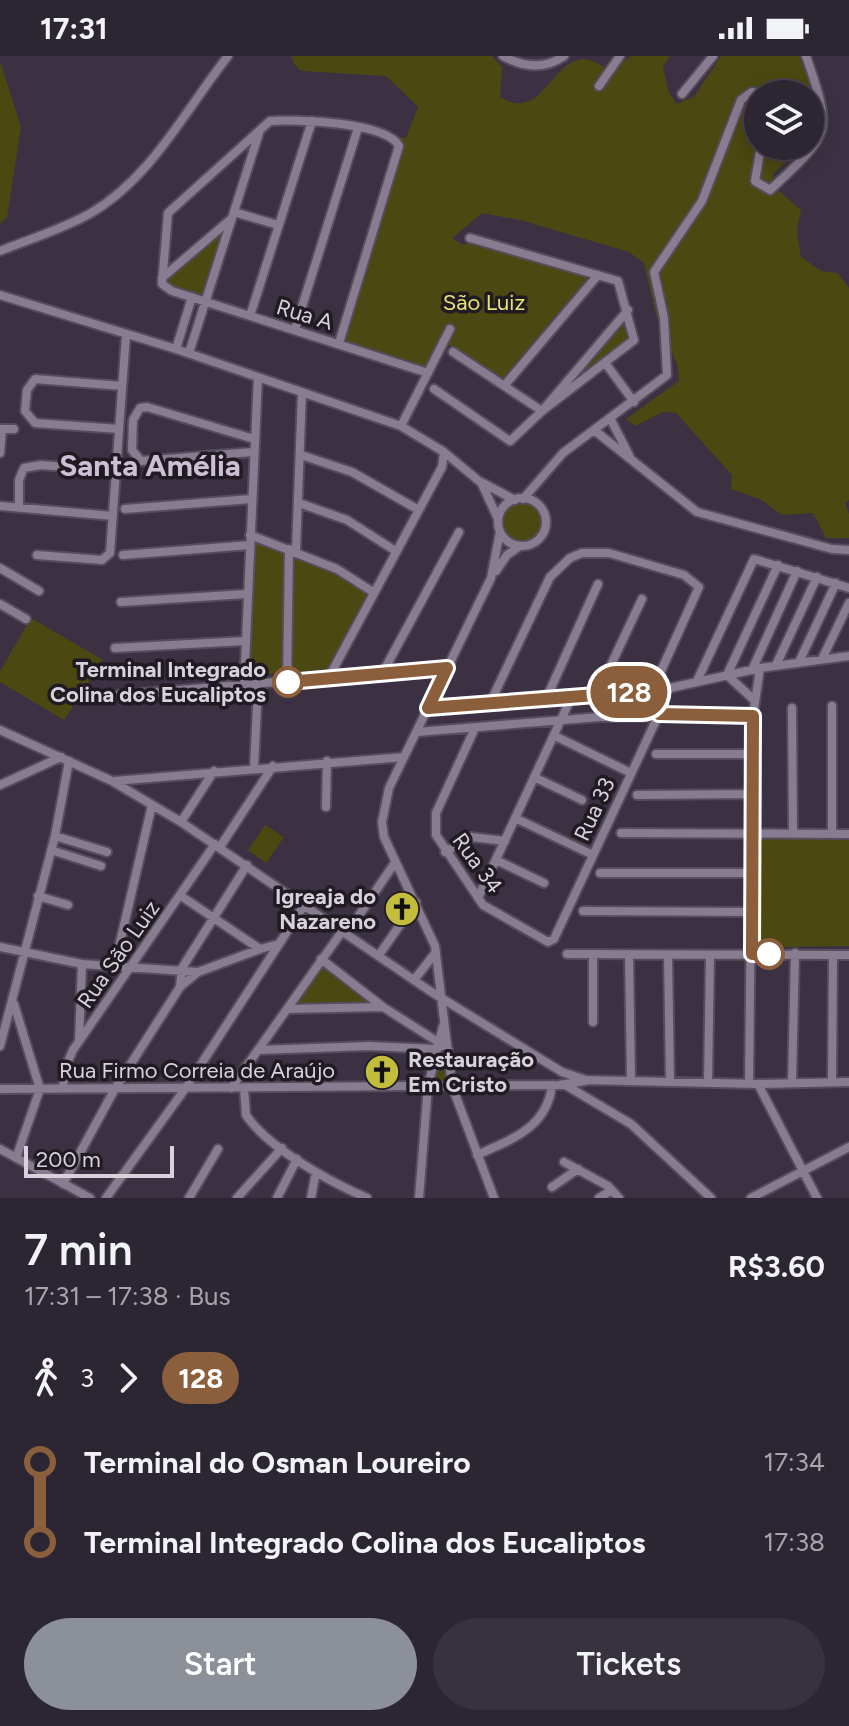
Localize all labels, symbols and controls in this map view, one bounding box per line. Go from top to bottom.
text: 17:31 [40,10,108,47]
map controls [744,80,824,160]
button: layers [744,80,824,160]
park label: São Luiz [443,289,525,316]
street label: Rua A [273,293,336,336]
district label: Santa Amélia [59,447,241,484]
place label: Terminal Integrado Colina dos Eucaliptos [50,656,266,708]
line badge: 128 [583,666,675,718]
marker: Terminal Integrado Colina dos Eucaliptos [273,667,303,697]
text: 128 [606,675,652,709]
street label: Rua 33 [568,773,621,845]
street label: Rua 34 [447,828,509,899]
place label: Igreaja do Nazareno [275,883,376,935]
church icon: Igreaja do Nazareno [383,890,421,928]
street label: Rua São Luiz [71,895,165,1013]
unlabelled marker [754,939,784,969]
place label: Restauração Em Cristo [408,1046,534,1098]
church icon: Restauração Em Cristo [363,1053,401,1091]
street label: Rua Firmo Correia de Araújo [59,1057,335,1084]
scale bar [24,1142,174,1178]
text: 200 m [36,1146,101,1173]
text: 7 min [24,1223,133,1276]
text: R$3.60 [728,1248,825,1285]
text: 17:31 – 17:38 · Bus [24,1280,231,1312]
icon: walk [24,1356,68,1400]
icon: forward [106,1356,150,1400]
text: 128 [178,1361,223,1395]
text: 3 [80,1362,94,1394]
text: Terminal do Osman Loureiro [84,1444,471,1481]
text: 17:34 [763,1446,825,1478]
text: Terminal Integrado Colina dos Eucaliptos [84,1524,646,1561]
text: 17:38 [764,1526,825,1558]
button: Start [24,1618,417,1710]
button: Tickets [433,1618,825,1710]

